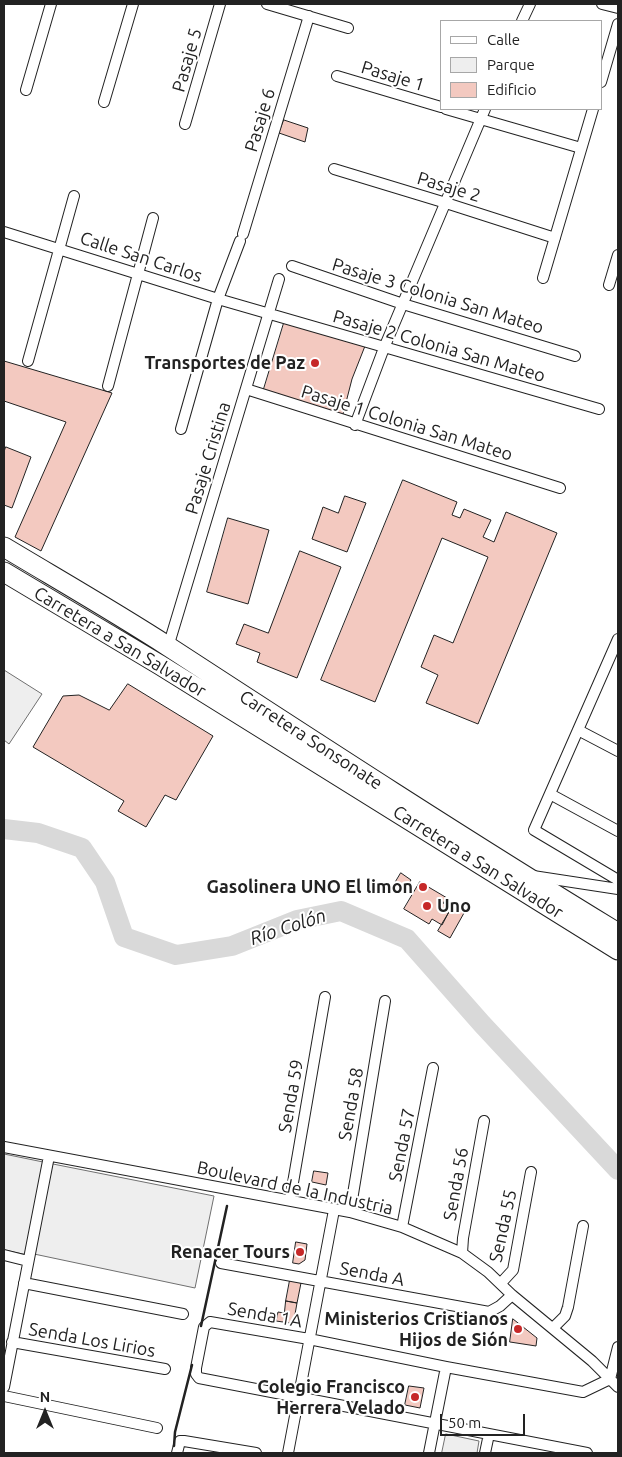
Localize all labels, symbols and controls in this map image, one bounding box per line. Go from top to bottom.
legend [440,20,602,110]
street label: Pasaje 5 [168,26,206,94]
text: Calle [487,31,520,48]
street label: Pasaje 1 [359,56,427,96]
text: Parque [487,56,535,73]
text: Edificio [487,81,536,98]
street label: Pasaje 6 [240,86,280,154]
street label: Pasaje 2 [415,167,483,207]
street label: Calle San Carlos [77,227,205,287]
street label: Pasaje 3 Colonia San Mateo [330,254,546,338]
street label: Pasaje 2 Colonia San Mateo [330,305,548,387]
place label: Transportes de Paz [145,352,305,374]
marker: Transportes de Paz [309,357,321,369]
street label: Pasaje 1 Colonia San Mateo [299,381,515,465]
street label: Pasaje Cristina [181,399,235,517]
street label: Carretera a San Salvador [30,582,210,702]
street label: Carretera Sonsonate [235,686,387,794]
street label: Carretera a San Salvador [389,801,567,923]
place label: Gasolinera UNO El limon [207,876,413,898]
marker: Gasolinera UNO El limon [417,881,429,893]
place label: Uno [437,895,471,917]
marker: Uno [421,900,433,912]
water label: Río Colón [247,904,329,950]
street label: Senda 59 [274,1058,308,1134]
street label: Senda 58 [334,1066,368,1142]
street label: Senda 57 [384,1107,420,1183]
street label: Senda 56 [439,1146,473,1222]
street label: Boulevard de la Industria [195,1157,395,1219]
street label: Senda 55 [485,1188,521,1264]
place label: Renacer Tours [171,1241,290,1263]
marker: Renacer Tours [294,1246,306,1258]
street label: Senda A [338,1257,406,1291]
street label: Senda 1A [226,1298,304,1332]
place label: Ministerios Cristianos Hijos de Sión [324,1308,508,1350]
street label: Senda Los Lirios [27,1318,157,1362]
marker: Ministerios Cristianos Hijos de Sión [512,1323,524,1335]
place label: Colegio Francisco Herrera Velado [257,1376,405,1418]
north arrow [20,1387,70,1437]
text: N [40,1389,50,1405]
marker: Colegio Francisco Herrera Velado [409,1391,421,1403]
scale bar [442,1404,527,1436]
text: 50 m [448,1414,481,1431]

